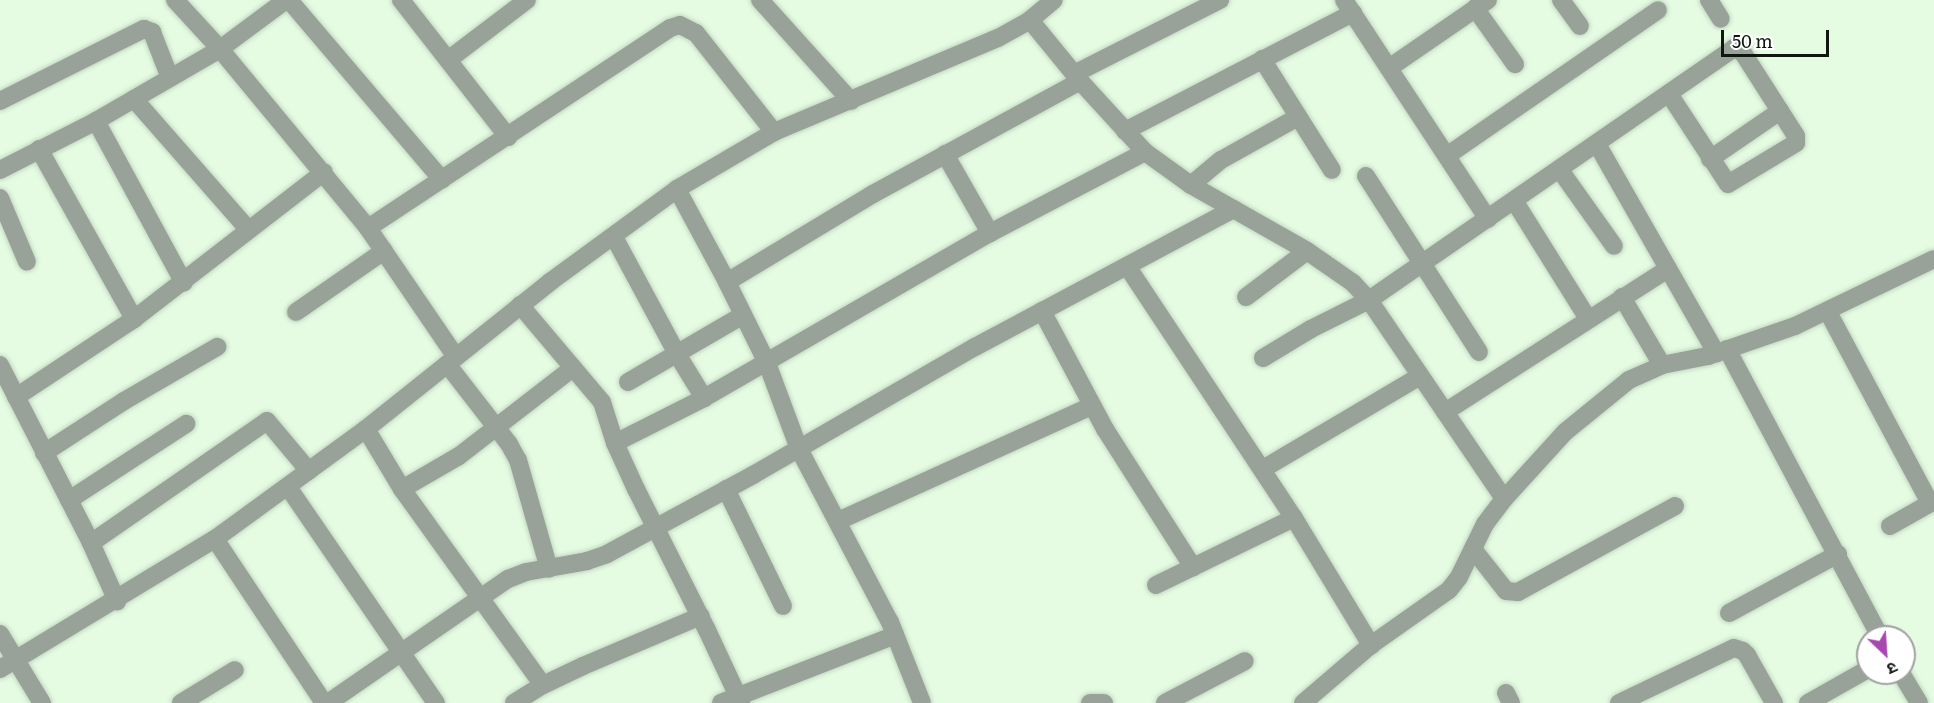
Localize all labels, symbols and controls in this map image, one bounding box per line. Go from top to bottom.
scale bar [1724,18,1832,56]
text: 50 m [1732,27,1773,54]
north arrow [1856,625,1916,685]
text: उ [1883,657,1902,682]

